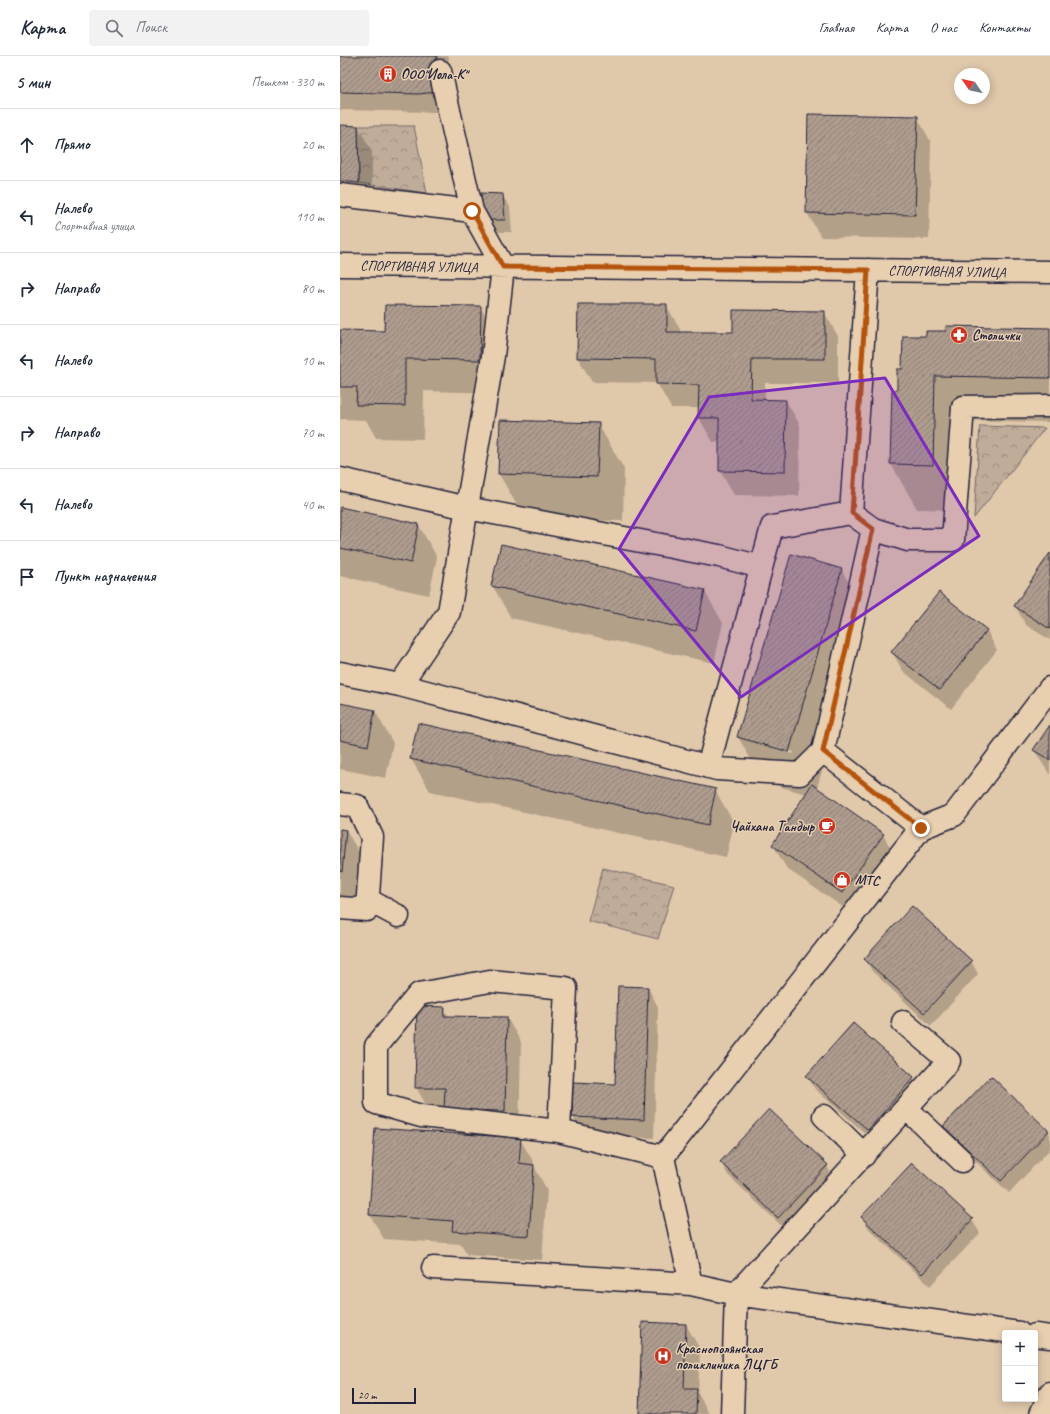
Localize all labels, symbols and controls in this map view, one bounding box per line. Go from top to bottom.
search box [89,10,369,46]
text: Карта [20,16,65,40]
icon: search [103,17,125,39]
text: Поиск [135,18,167,37]
text: Главная [819,19,854,36]
text: Карта [876,19,908,36]
text: О нас [930,19,957,36]
text: Контакты [979,19,1030,36]
building icon: ООО"Иола-К" [378,64,398,84]
place label: ООО"Иола-К" [401,66,471,83]
north arrow [954,68,990,104]
text: 5 мин [16,72,50,93]
text: Пешком · 330 m [251,74,324,90]
icon: ahead [16,134,38,156]
text: Прямо [54,135,90,154]
text: 20 m [302,137,324,153]
text: Налево [54,199,92,218]
route start [463,202,481,220]
icon: left [16,206,38,228]
text: 110 m [296,209,324,225]
text: Спортивная улица [54,218,134,234]
street label: СПОРТИВНАЯ УЛИЦА [360,257,479,276]
street label: СПОРТИВНАЯ УЛИЦА [888,262,1007,281]
icon: right [16,278,38,300]
text: Направо [54,279,100,298]
text: 80 m [302,281,324,297]
pharmacy icon: Столички [949,325,969,345]
place label: Столички [972,327,1021,344]
icon: left [16,350,38,372]
text: Налево [54,351,92,370]
text: 10 m [302,353,324,369]
icon: right [16,422,38,444]
text: Направо [54,423,100,442]
text: 70 m [302,425,324,441]
icon: left [16,494,38,516]
text: Налево [54,495,92,514]
text: 40 m [302,497,324,513]
icon: arrive [16,566,38,588]
text: Пункт назначения [54,567,156,586]
cafe icon: Чайхана Тандыр [817,816,837,836]
place label: Чайхана Тандыр [730,818,816,835]
route end [912,819,930,837]
shop icon: МТС [832,870,852,890]
place label: МТС [855,872,881,889]
map controls [1002,1330,1038,1402]
button: + [1002,1330,1038,1366]
place label: Краснополянская поликлиника ЛЦГБ [676,1340,780,1373]
hospital icon: Краснополянская поликлиника ЛЦГБ [653,1346,673,1366]
button: − [1002,1366,1038,1402]
scale bar [352,1386,416,1405]
text: 20 m [358,1388,377,1402]

